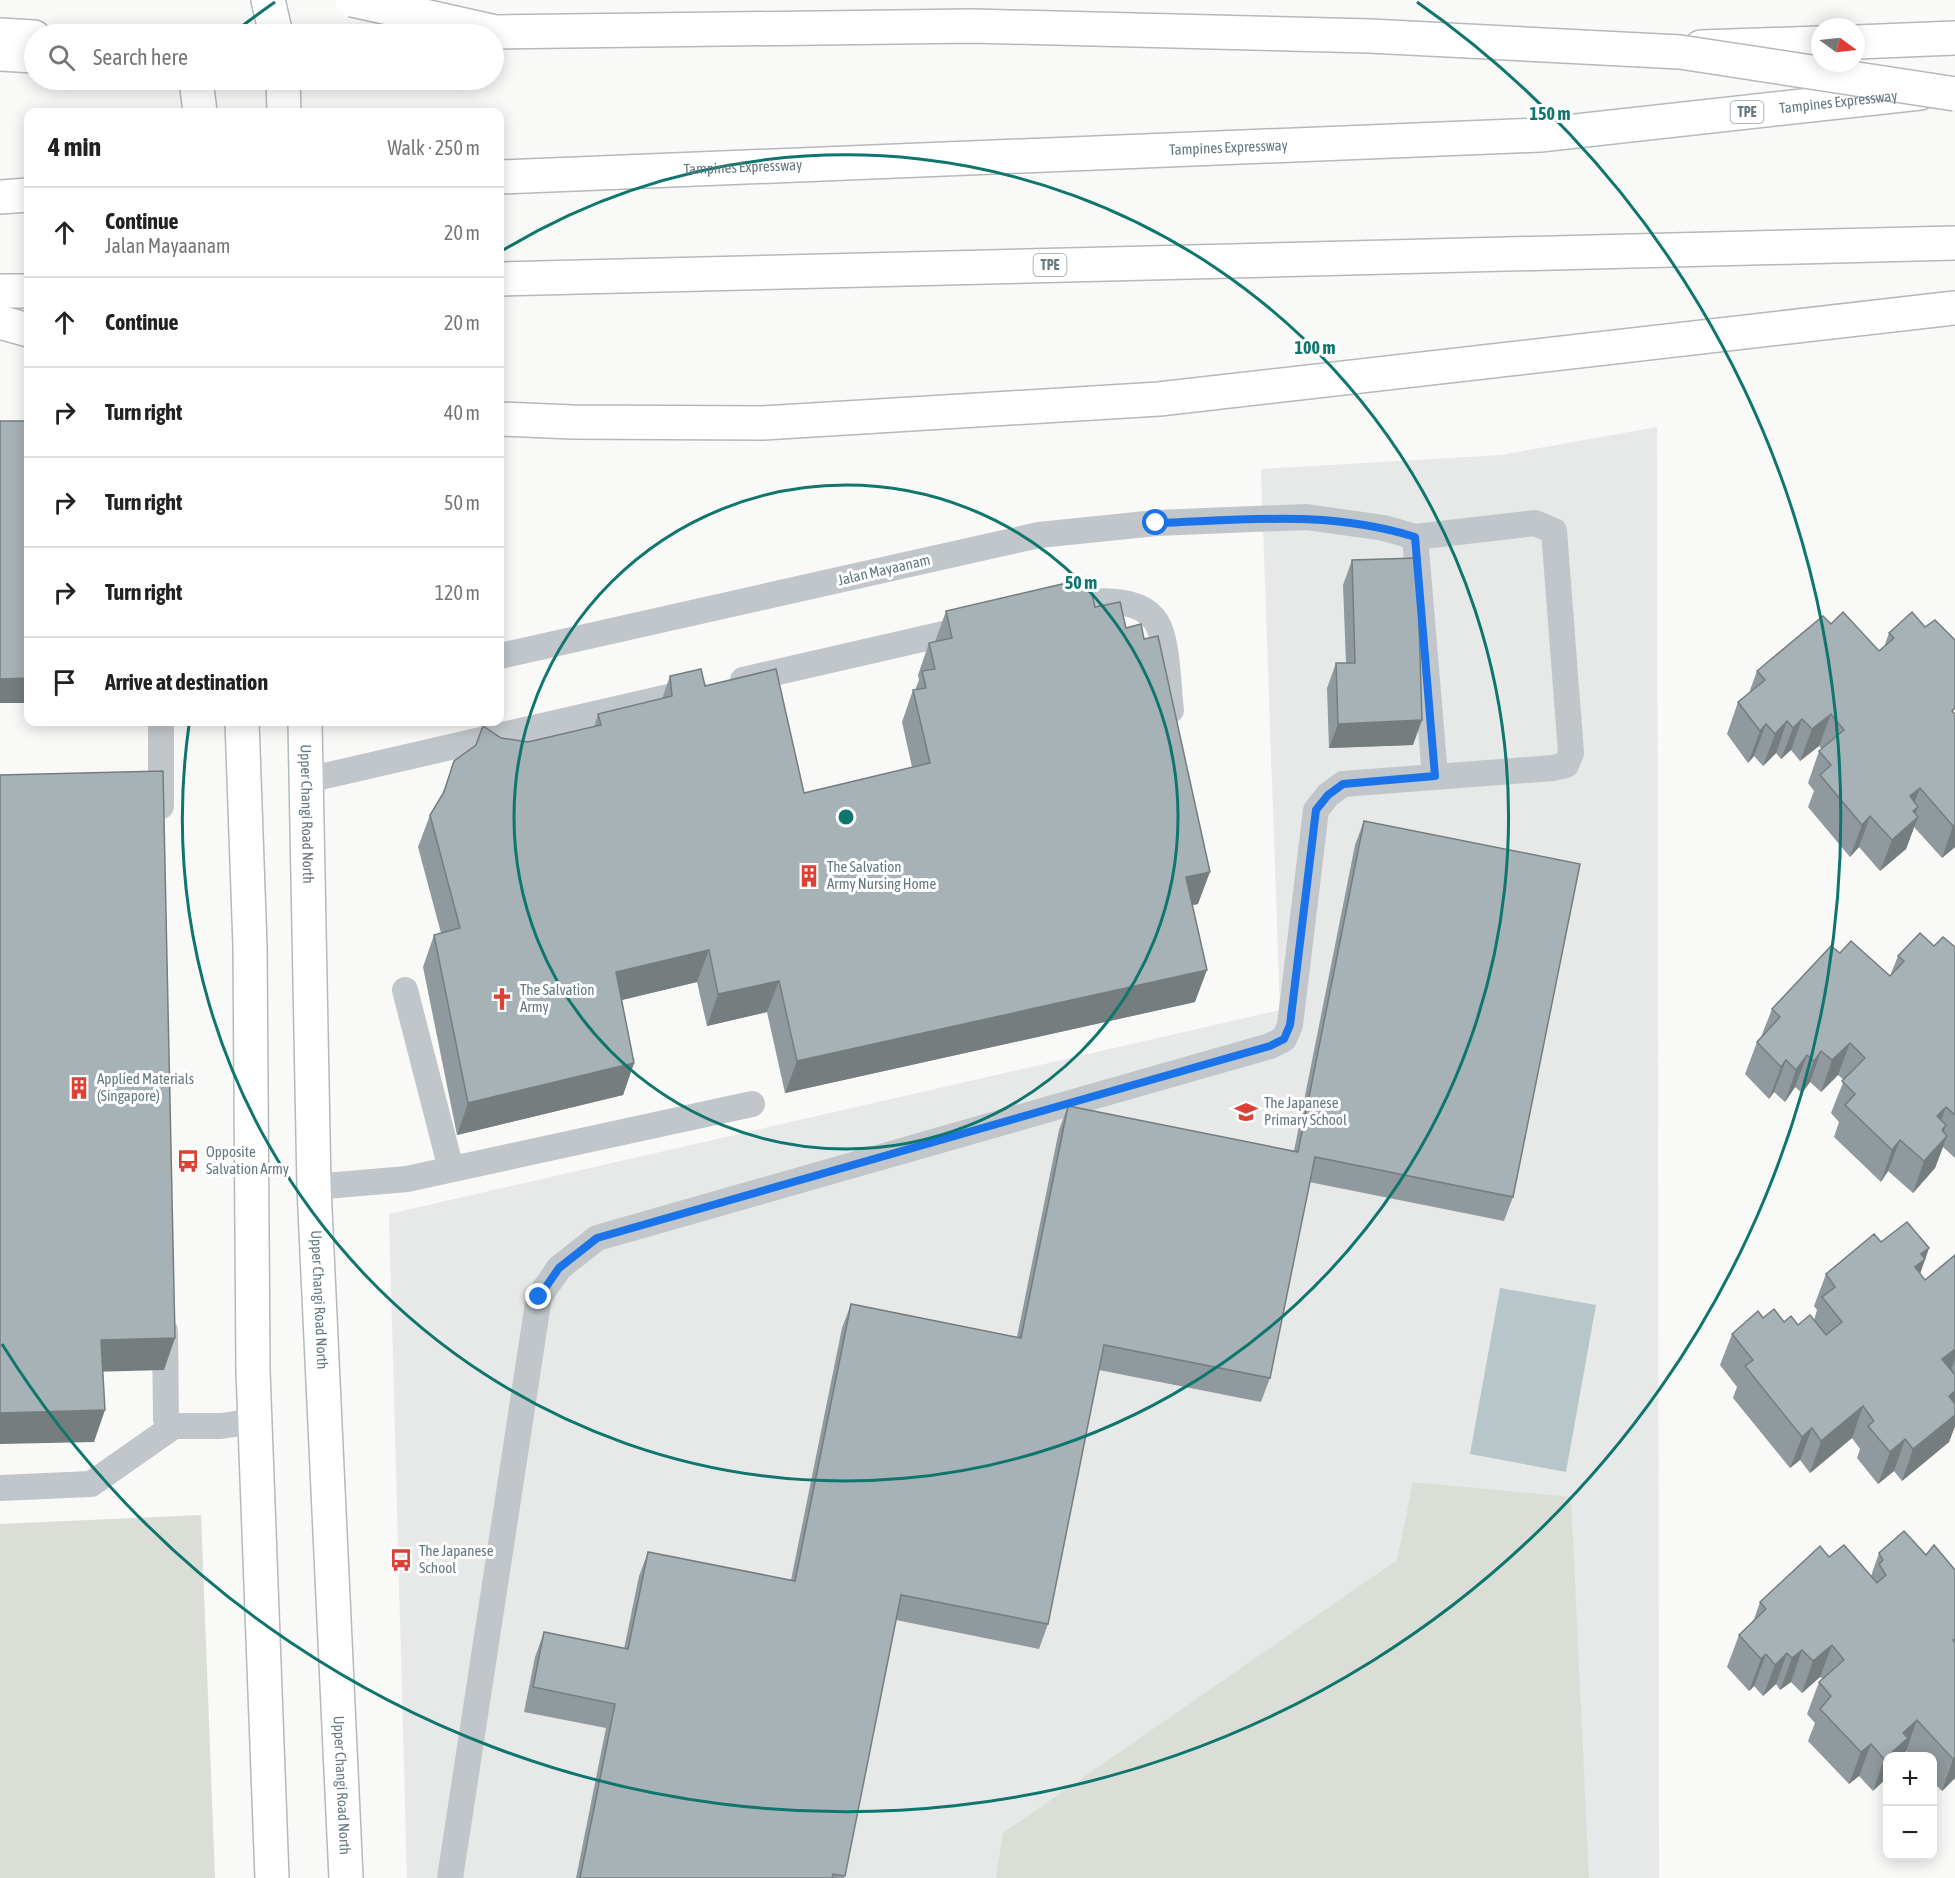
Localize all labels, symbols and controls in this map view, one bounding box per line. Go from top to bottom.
north arrow [1811,18,1865,72]
search box [24,24,504,90]
icon: search [45,41,78,74]
text: Search here [93,44,188,70]
street label: Tampines Expressway [1778,87,1898,117]
road number: TPE [1730,101,1764,123]
text: 150 m [1530,103,1570,124]
text: 4 min [48,132,101,162]
text: Walk · 250 m [388,136,480,159]
street label: Tampines Expressway [1169,136,1288,158]
street label: Tampines Expressway [683,156,802,178]
text: Continue [105,208,179,234]
icon: ahead [48,216,81,249]
text: 20 m [444,221,480,244]
text: Jalan Mayaanam [105,234,230,257]
road number: TPE [1034,254,1066,276]
icon: ahead [48,306,81,339]
text: Continue [105,309,179,335]
text: 20 m [444,311,480,334]
text: 100 m [1295,337,1335,358]
icon: right [48,396,81,429]
text: Turn right [105,399,182,425]
text: 40 m [444,401,480,424]
icon: right [48,486,81,519]
text: Turn right [105,489,182,515]
text: 50 m [444,491,480,514]
route start [1142,509,1168,535]
street label: Jalan Mayaanam [836,551,932,588]
text: 50 m [1065,572,1097,593]
icon: right [48,576,81,609]
text: Turn right [105,579,182,605]
text: 120 m [435,581,480,604]
icon: arrive [48,666,81,699]
text: Arrive at destination [105,669,268,695]
street label: Upper Changi Road North [297,744,317,884]
centre of rings [836,807,856,827]
place label: The Salvation Army Nursing Home [827,858,936,892]
building icon: The Salvation Army Nursing Home [796,863,822,889]
place label: The Salvation Army [520,981,595,1015]
church icon: The Salvation Army [489,986,515,1012]
place label: Applied Materials (Singapore) [97,1070,194,1104]
building icon: Applied Materials (Singapore) [66,1075,92,1101]
place label: The Japanese Primary School [1264,1094,1347,1128]
school or university icon: The Japanese Primary School [1233,1099,1259,1125]
place label: Opposite Salvation Army [206,1143,289,1177]
bus stop icon: Opposite Salvation Army [175,1148,201,1174]
street label: Upper Changi Road North [308,1230,331,1370]
route end [525,1283,551,1309]
place label: The Japanese School [419,1542,494,1576]
bus stop icon: The Japanese School [388,1547,414,1573]
street label: Upper Changi Road North [330,1715,354,1855]
map controls [1883,1752,1937,1860]
button: + [1883,1752,1937,1806]
button: − [1883,1806,1937,1860]

